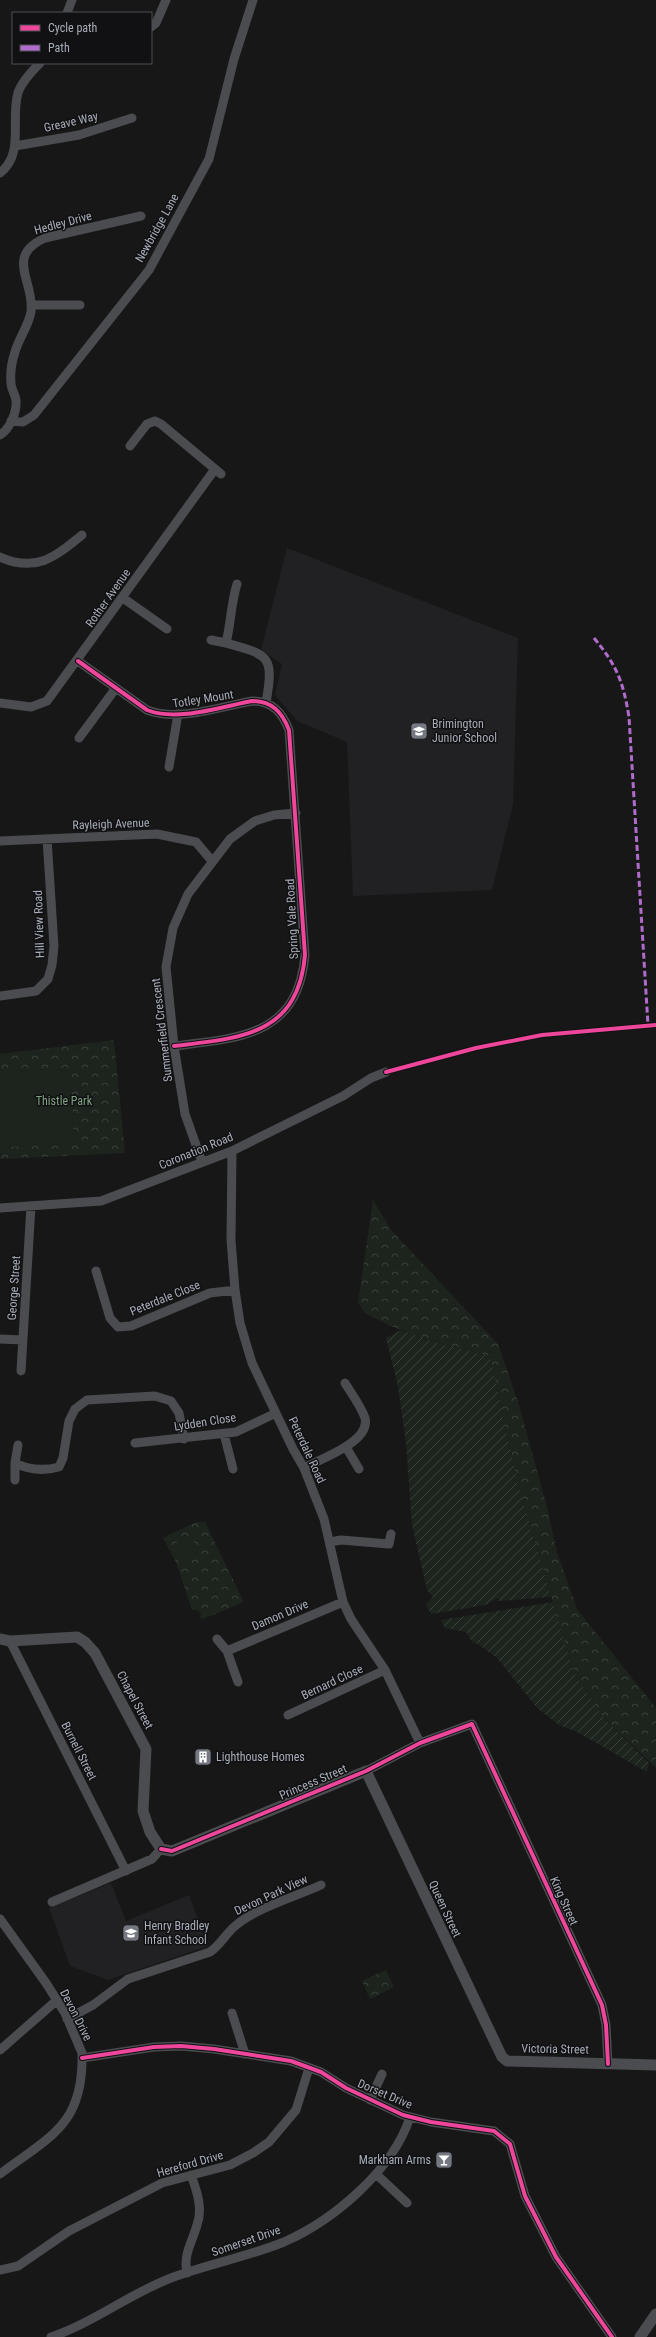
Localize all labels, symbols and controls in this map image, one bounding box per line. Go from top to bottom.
legend [12,12,152,64]
text: Cycle path [48,21,98,35]
text: Path [48,41,70,55]
street label: Greave Way [43,109,99,135]
street label: Newbridge Lane [132,191,182,265]
street label: Hedley Drive [33,209,94,237]
street label: Rother Avenue [83,566,134,630]
street label: Totley Mount [172,687,235,711]
place label: Brimington Junior School [432,717,497,745]
school or university icon: Brimington Junior School [409,721,429,741]
street label: Rayleigh Avenue [72,816,150,832]
street label: Spring Vale Road [283,878,301,960]
street label: Hill View Road [31,890,47,958]
street label: Summerfield Crescent [149,977,175,1083]
park label: Thistle Park [36,1094,93,1108]
street label: Coronation Road [157,1130,235,1172]
street label: George Street [5,1255,23,1321]
street label: Peterdale Close [128,1277,202,1318]
street label: Lydden Close [173,1410,237,1434]
street label: Peterdale Road [285,1414,329,1486]
street label: Damon Drive [250,1597,311,1633]
street label: Bernard Close [299,1661,365,1702]
street label: Chapel Street [114,1669,156,1732]
street label: Burnell Street [58,1719,100,1783]
building icon: Lighthouse Homes [193,1747,213,1767]
place label: Lighthouse Homes [216,1750,305,1764]
street label: Princess Street [277,1761,349,1802]
street label: Devon Park View [232,1872,310,1918]
street label: King Street [547,1874,581,1928]
street label: Queen Street [426,1878,464,1940]
place label: Henry Bradley Infant School [144,1919,209,1947]
school or university icon: Henry Bradley Infant School [121,1923,141,1943]
street label: Devon Drive [57,1987,95,2043]
street label: Victoria Street [521,2041,589,2057]
street label: Dorset Drive [356,2076,415,2112]
street label: Hereford Drive [155,2148,225,2180]
bar icon: Markham Arms [434,2150,454,2170]
place label: Markham Arms [359,2153,431,2167]
street label: Somerset Drive [210,2223,283,2259]

